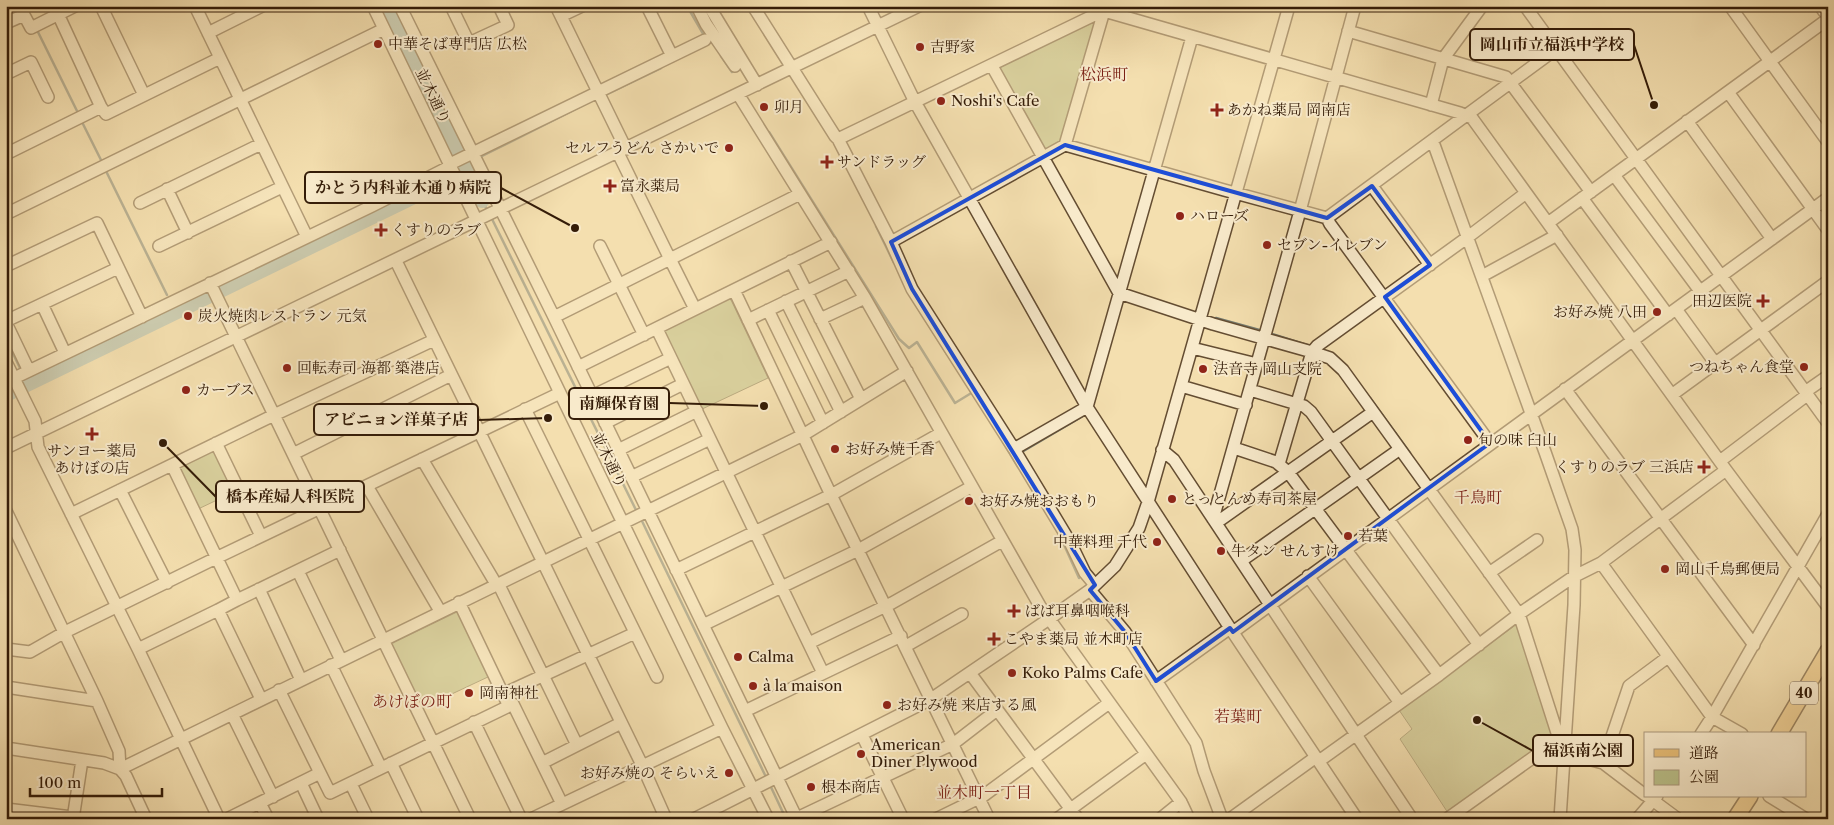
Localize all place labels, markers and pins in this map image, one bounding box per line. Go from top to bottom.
callout: 岡山市立福浜中学校 [1470,29,1634,60]
place label: 中華そば専門店 広松 [388,34,527,53]
place label: 吉野家 [930,37,975,56]
marker: 中華そば専門店 広松 [372,38,384,50]
marker: 吉野家 [914,41,926,53]
place label: Noshi's Cafe [951,91,1039,110]
marker: Noshi's Cafe [935,95,947,107]
place label: 卯月 [774,97,804,116]
place label: あかね薬局 岡南店 [1227,100,1351,119]
marker: 卯月 [758,101,770,113]
marker: あかね薬局 岡南店 [1211,104,1223,116]
place label: セルフうどん さかいで [565,138,719,157]
marker: セルフうどん さかいで [723,142,735,154]
place label: サンドラッグ [837,152,926,171]
marker: サンドラッグ [821,156,833,168]
callout: かとう内科並木通り病院 [305,172,501,203]
place label: 富永薬局 [620,176,680,195]
marker: 富永薬局 [604,180,616,192]
place label: ハローズ [1190,206,1249,225]
marker: ハローズ [1174,210,1186,222]
place label: くすりのラブ [391,220,481,239]
marker: くすりのラブ [375,224,387,236]
place label: セブン-イレブン [1277,235,1388,254]
marker: セブン-イレブン [1261,239,1273,251]
place label: 田辺医院 [1692,291,1752,310]
marker: 田辺医院 [1756,294,1770,308]
place label: お好み焼 八田 [1553,302,1647,321]
place label: 炭火焼肉レストラン 元気 [198,306,367,325]
marker: お好み焼 八田 [1651,306,1663,318]
marker: 炭火焼肉レストラン 元気 [182,310,194,322]
place label: つねちゃん食堂 [1689,357,1794,376]
place label: 回転寿司 海都 築港店 [297,358,440,377]
place label: 法音寺 岡山支院 [1213,359,1322,378]
marker: つねちゃん食堂 [1798,361,1810,373]
marker: 回転寿司 海都 築港店 [281,362,293,374]
marker: 法音寺 岡山支院 [1197,363,1209,375]
place label: カーブス [196,380,255,399]
marker: カーブス [180,384,192,396]
callout: 南輝保育園 [569,388,669,419]
callout: アビニョン洋菓子店 [314,404,478,435]
marker: サンヨー薬局 あけぼの店 [86,428,98,440]
place label: 旬の味 臼山 [1478,430,1557,449]
marker: 旬の味 臼山 [1462,434,1474,446]
place label: お好み焼千香 [845,439,935,458]
place label: サンヨー薬局 あけぼの店 [47,441,137,477]
marker: お好み焼千香 [829,443,841,455]
place label: くすりのラブ 三浜店 [1555,457,1694,476]
marker: くすりのラブ 三浜店 [1698,461,1710,473]
callout: 橋本産婦人科医院 [216,481,364,512]
place label: とっとんめ寿司茶屋 [1182,489,1317,508]
place label: お好み焼おおもり [979,491,1099,510]
marker: とっとんめ寿司茶屋 [1166,493,1178,505]
marker: お好み焼おおもり [963,495,975,507]
place label: 若葉 [1358,526,1388,545]
marker: 若葉 [1342,530,1354,542]
place label: 中華料理 千代 [1053,532,1147,551]
marker: 中華料理 千代 [1151,536,1163,548]
place label: 牛タン せんすけ [1231,541,1340,560]
marker: 牛タン せんすけ [1215,545,1227,557]
place label: 岡山千鳥郵便局 [1675,559,1780,578]
marker: 岡山千鳥郵便局 [1659,563,1671,575]
place label: ばば耳鼻咽喉科 [1025,601,1130,620]
marker: ばば耳鼻咽喉科 [1007,604,1021,618]
place label: こやま薬局 並木町店 [1004,629,1143,648]
marker: こやま薬局 並木町店 [988,633,1000,645]
place label: Calma [748,647,794,666]
marker: Calma [732,651,744,663]
place label: Koko Palms Cafe [1022,663,1143,682]
marker: Koko Palms Cafe [1006,667,1018,679]
place label: à la maison [763,676,843,695]
marker: à la maison [747,680,759,692]
place label: 岡南神社 [479,683,539,702]
marker: 岡南神社 [463,687,475,699]
place label: お好み焼 来店する風 [897,695,1036,714]
marker: お好み焼 来店する風 [881,699,893,711]
place label: American Diner Plywood [870,735,978,771]
callout: 福浜南公園 [1533,735,1633,766]
marker: American Diner Plywood [855,748,867,760]
place label: お好み焼の そらいえ [580,763,719,782]
marker: お好み焼の そらいえ [723,767,735,779]
place label: 根本商店 [821,777,881,796]
marker: 根本商店 [805,781,817,793]

